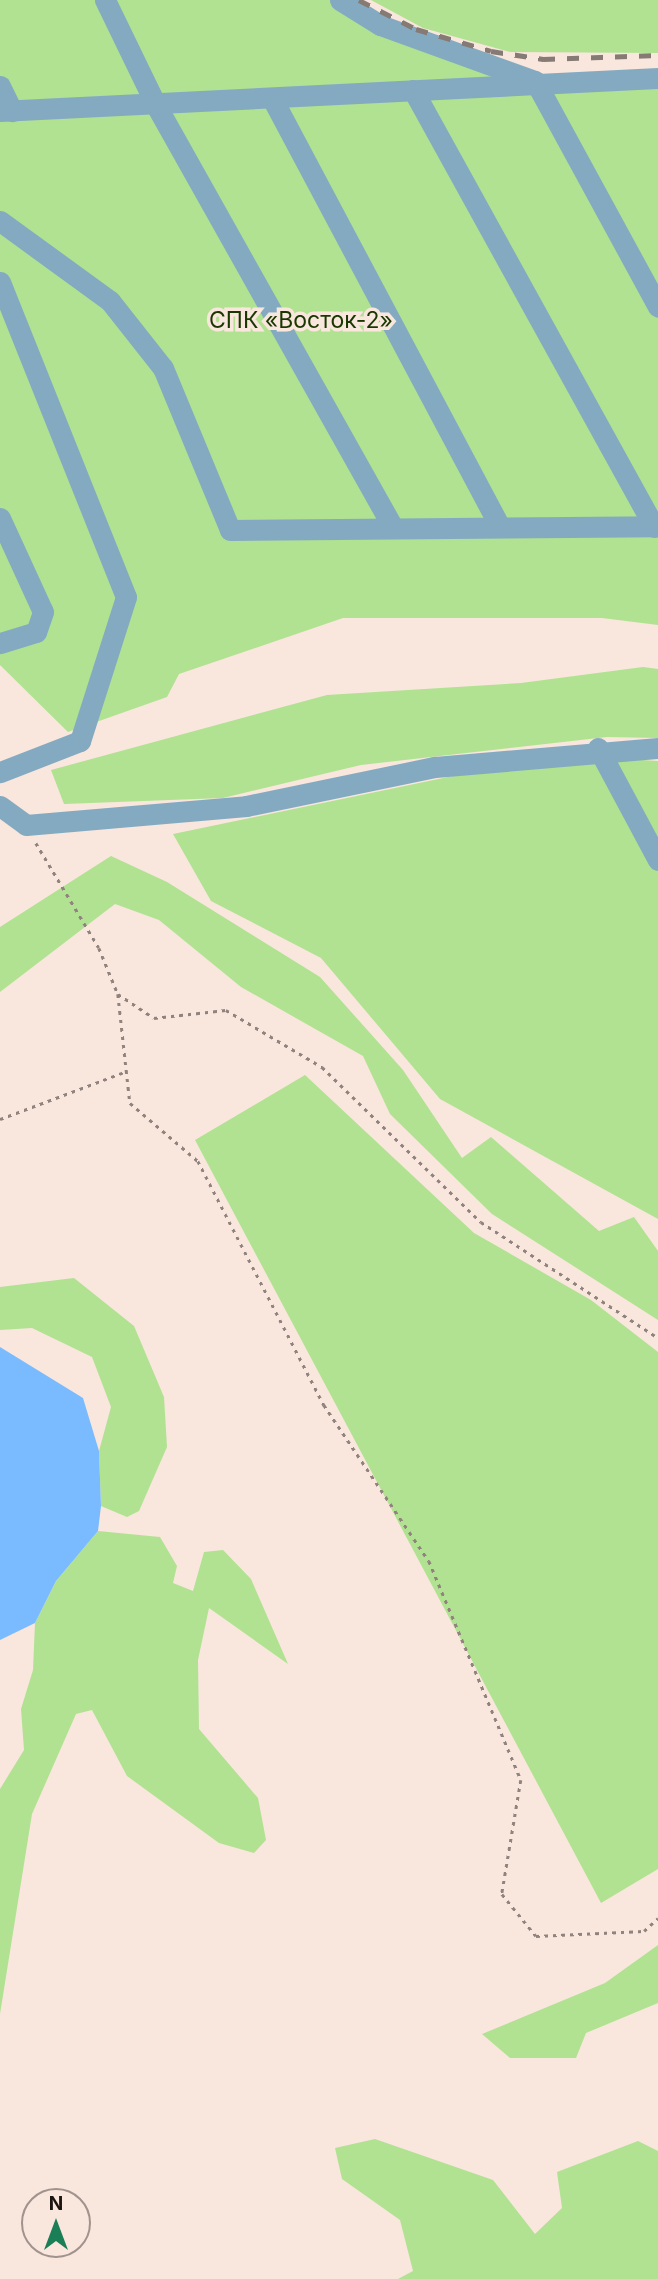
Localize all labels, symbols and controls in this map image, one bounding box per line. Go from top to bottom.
park label: СПК «Восток-2» [209,306,393,334]
north arrow [21,2188,91,2258]
text: N [49,2192,63,2215]

